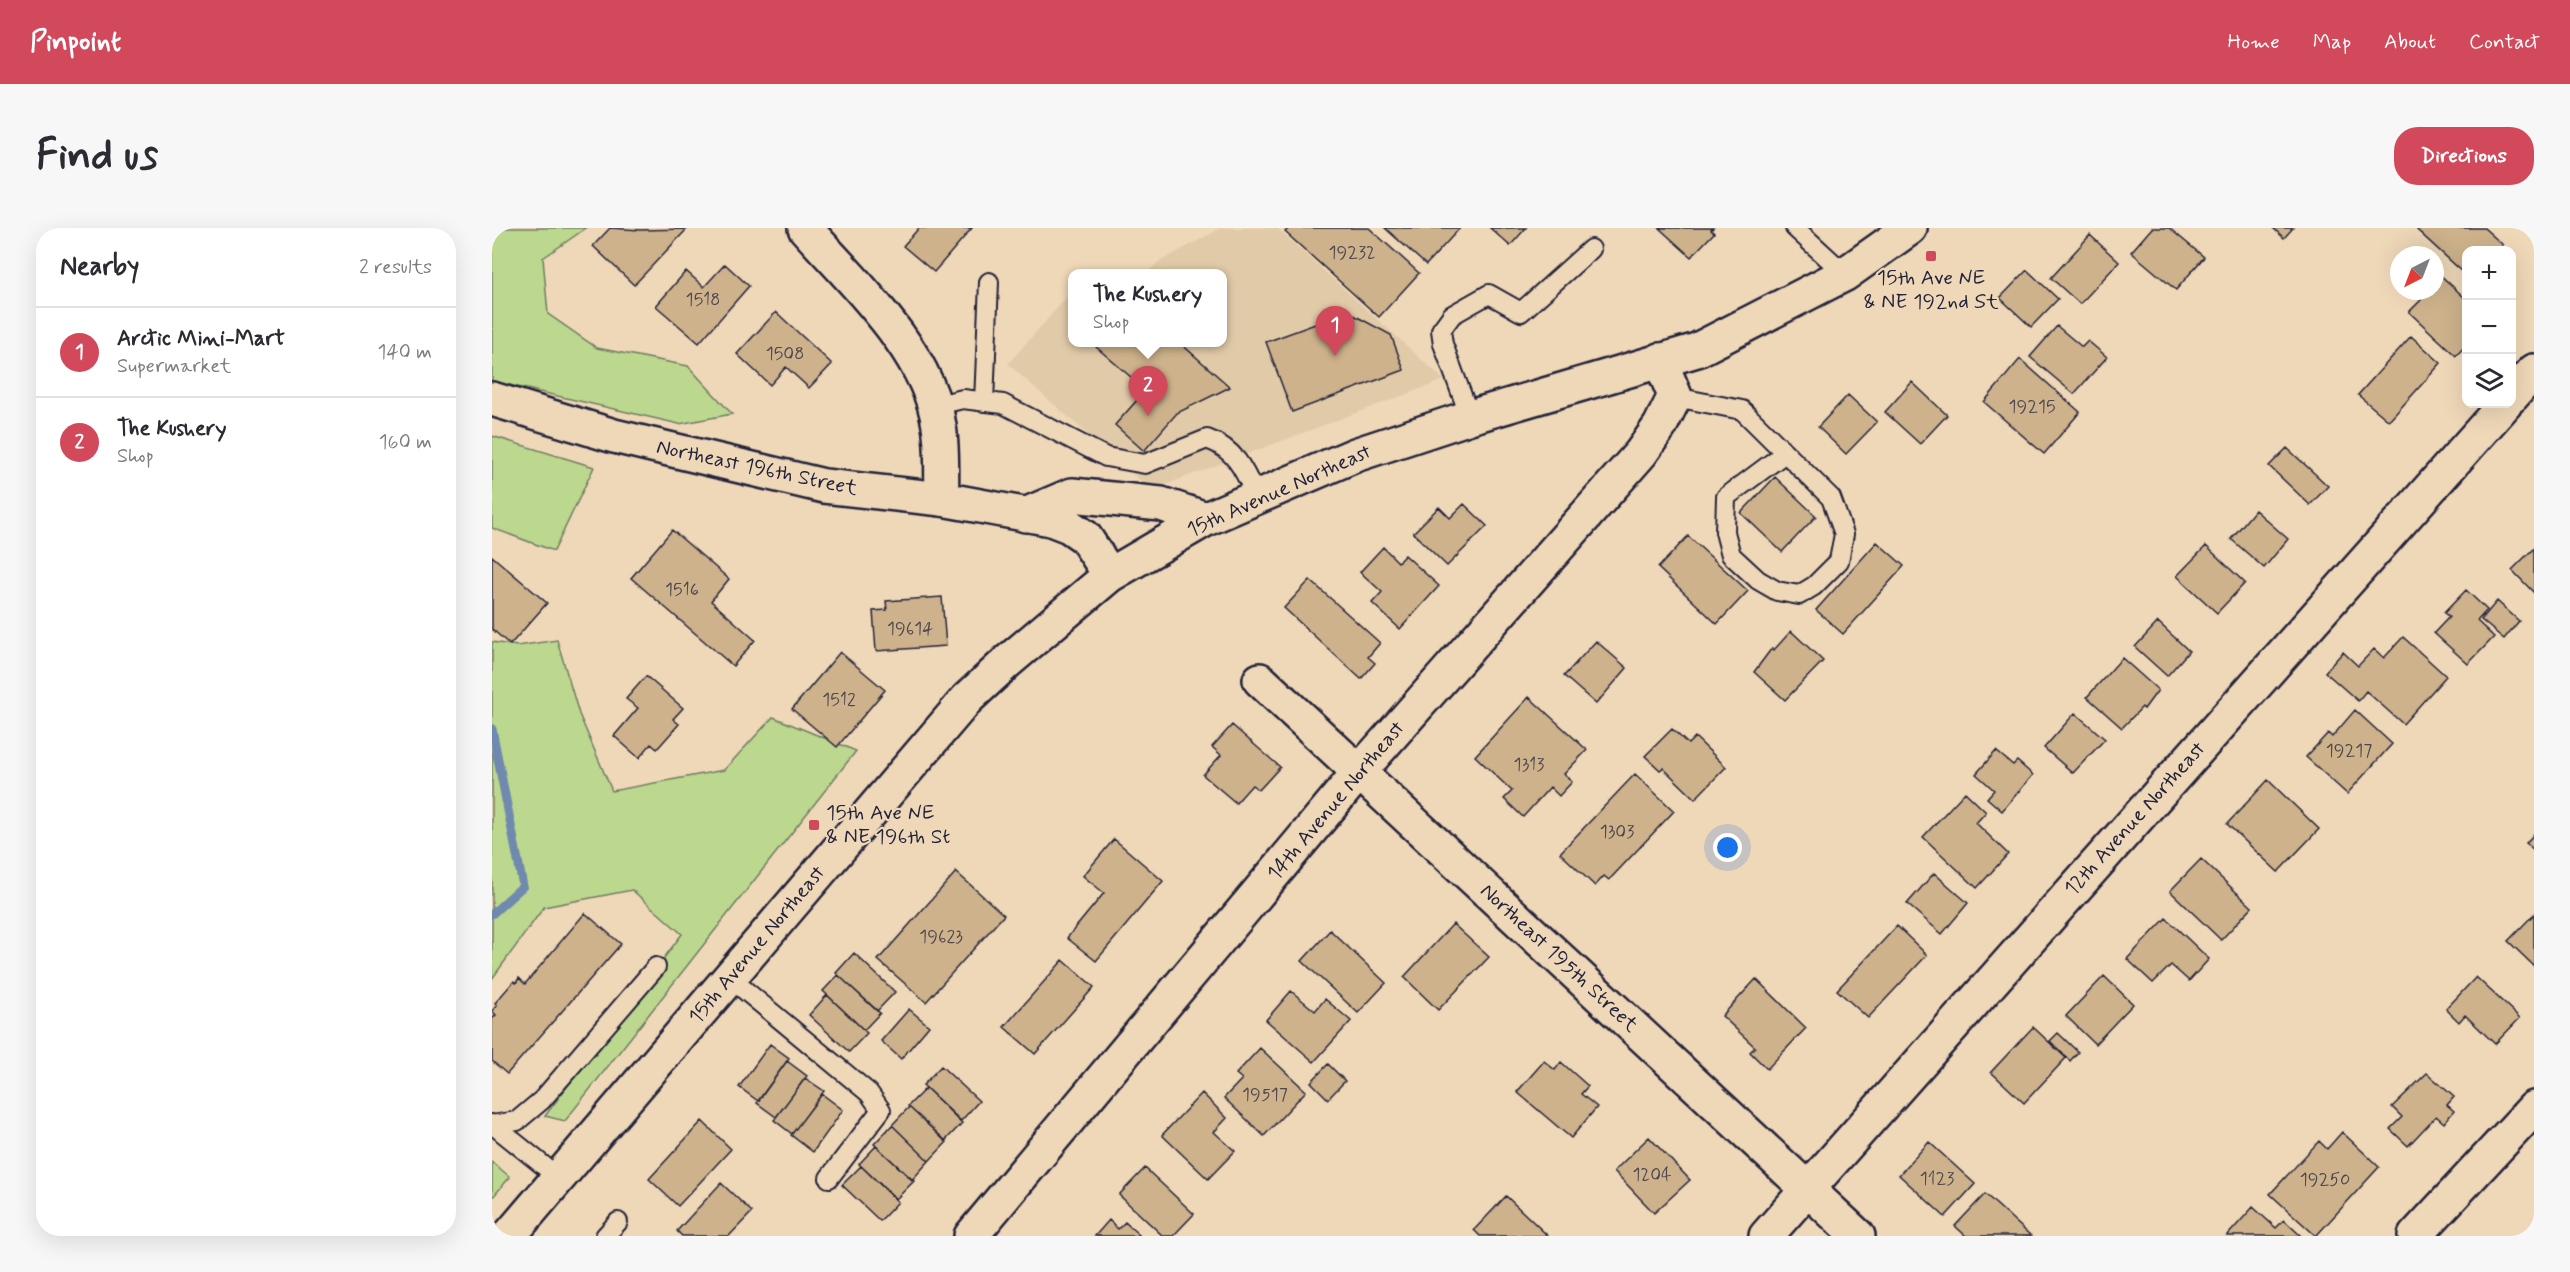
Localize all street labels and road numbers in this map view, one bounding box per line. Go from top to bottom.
street label: Northeast 196th Street [654,433,861,503]
street label: 15th Avenue Northeast [1182,438,1376,544]
street label: 14th Avenue Northeast [1261,715,1411,887]
street label: 12th Avenue Northeast [2058,735,2212,902]
street label: 15th Avenue Northeast [682,859,832,1030]
street label: Northeast 195th Street [1474,877,1645,1039]

